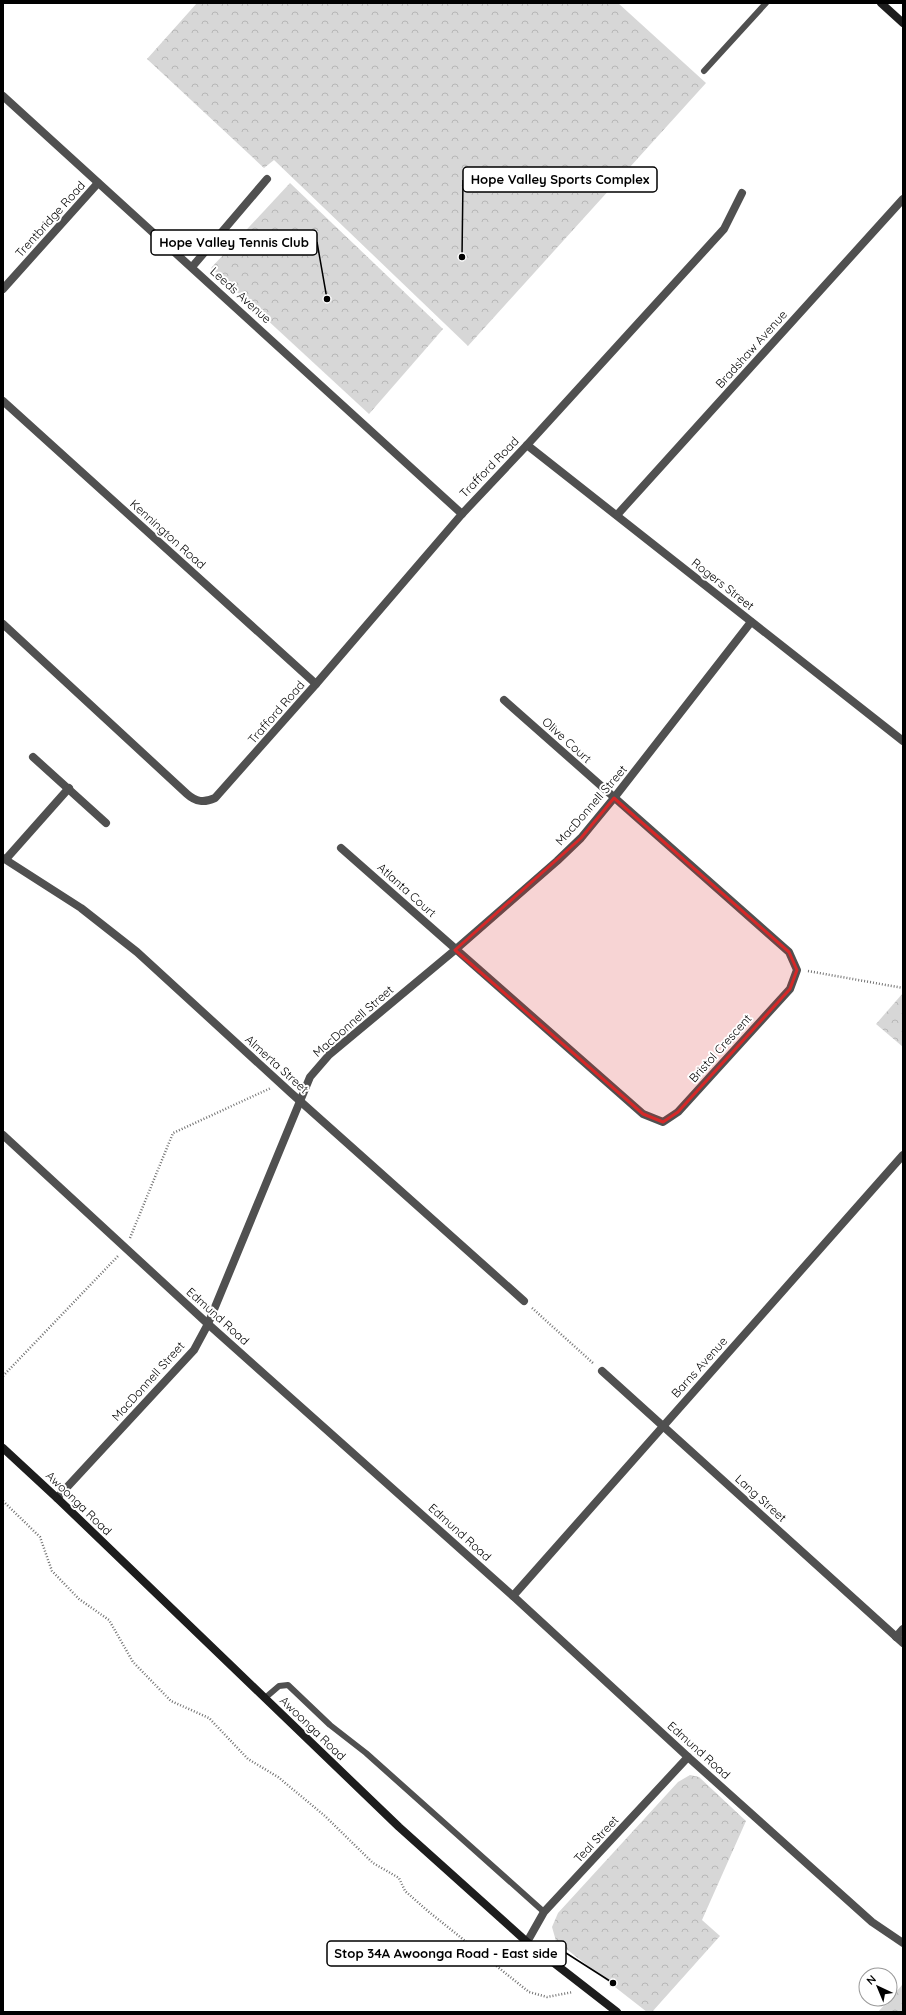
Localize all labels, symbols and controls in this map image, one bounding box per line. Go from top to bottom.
callout: Hope Valley Sports Complex [463,167,657,192]
text: Hope Valley Sports Complex [471,171,650,187]
street label: Trentbridge Road [12,178,88,260]
callout: Hope Valley Tennis Club [151,230,317,255]
text: Hope Valley Tennis Club [159,234,309,250]
street label: Leeds Avenue [207,264,275,327]
street label: Bradshaw Avenue [712,307,790,391]
street label: Trafford Road [456,433,522,501]
street label: Kennington Road [127,496,209,572]
street label: Rogers Street [689,555,757,613]
street label: Trafford Road [244,677,308,747]
street label: Olive Court [539,714,595,766]
street label: MacDonnell Street [552,762,630,848]
street label: Atlanta Court [374,860,440,920]
street label: MacDonnell Street [310,982,396,1060]
street label: Bristol Crescent [685,1011,755,1085]
street label: Almerta Street [242,1032,312,1096]
street label: Edmund Road [184,1284,252,1348]
street label: Barns Avenue [668,1333,730,1400]
street label: MacDonnell Street [108,1338,188,1424]
street label: Awoonga Road [43,1468,115,1538]
street label: Lang Street [732,1471,790,1525]
street label: Edmund Road [426,1500,494,1564]
street label: Awoonga Road [277,1693,349,1763]
street label: Edmund Road [665,1718,733,1782]
street label: Teal Street [570,1812,622,1866]
callout: Stop 34A Awoonga Road - East side [327,1941,566,1966]
text: Stop 34A Awoonga Road - East side [334,1945,558,1961]
north arrow [858,1967,898,2007]
text: N [863,1972,879,1988]

